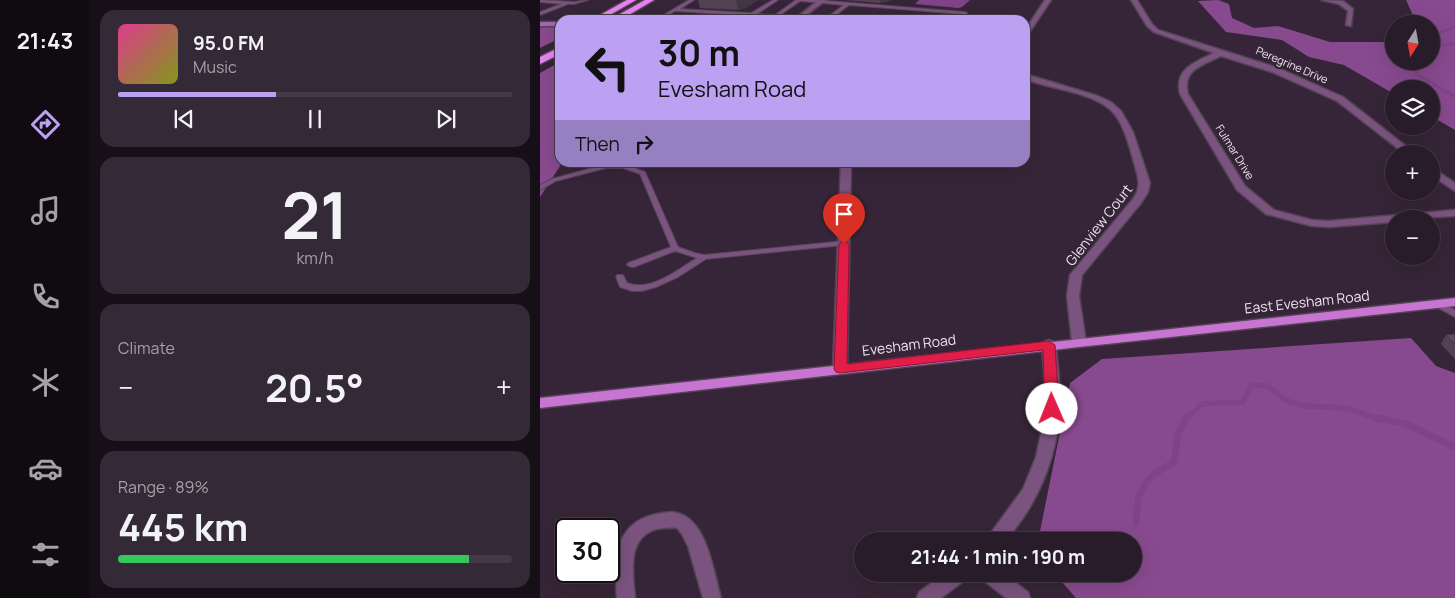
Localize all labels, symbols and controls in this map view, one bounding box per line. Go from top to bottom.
north arrow [1385,15,1440,70]
map controls [1385,15,1440,265]
text: 21:43 [17,26,73,56]
text: 30 m [658,29,740,77]
text: 95.0 FM [193,30,264,56]
icon: left [575,35,640,100]
street label: Peregrine Drive [1254,43,1331,87]
text: Music [193,56,237,78]
text: Evesham Road [658,74,806,104]
button: layers [1385,80,1440,135]
icon: previous [170,105,198,133]
icon: pause [301,105,329,133]
icon: next [432,105,460,133]
icon: directions [28,107,63,142]
street label: Fulmar Drive [1213,121,1259,182]
icon: right [630,130,658,158]
text: Then [575,131,620,157]
button: + [1385,145,1440,200]
text: 21 [281,170,349,259]
street label: Glenview Court [1061,180,1137,269]
icon: music [28,193,63,228]
pin [823,193,865,244]
icon: arrive [830,200,858,228]
button: − [1385,210,1440,265]
text: km/h [296,247,334,269]
icon: phone [28,279,63,314]
street label: East Evesham Road [1243,285,1371,318]
street label: Evesham Road [861,329,957,360]
text: Climate [118,337,175,359]
text: 20.5° [265,361,364,413]
icon: climate [28,365,63,400]
text: − [118,368,133,406]
text: + [496,368,512,406]
position arrow [1025,382,1077,434]
icon: car [28,451,63,486]
text: Range · 89% [118,476,209,498]
text: 445 km [118,500,248,552]
speed limit sign: 30 [555,518,620,583]
icon: filters [28,537,63,572]
text: 21:44 · 1 min · 190 m [911,544,1085,570]

